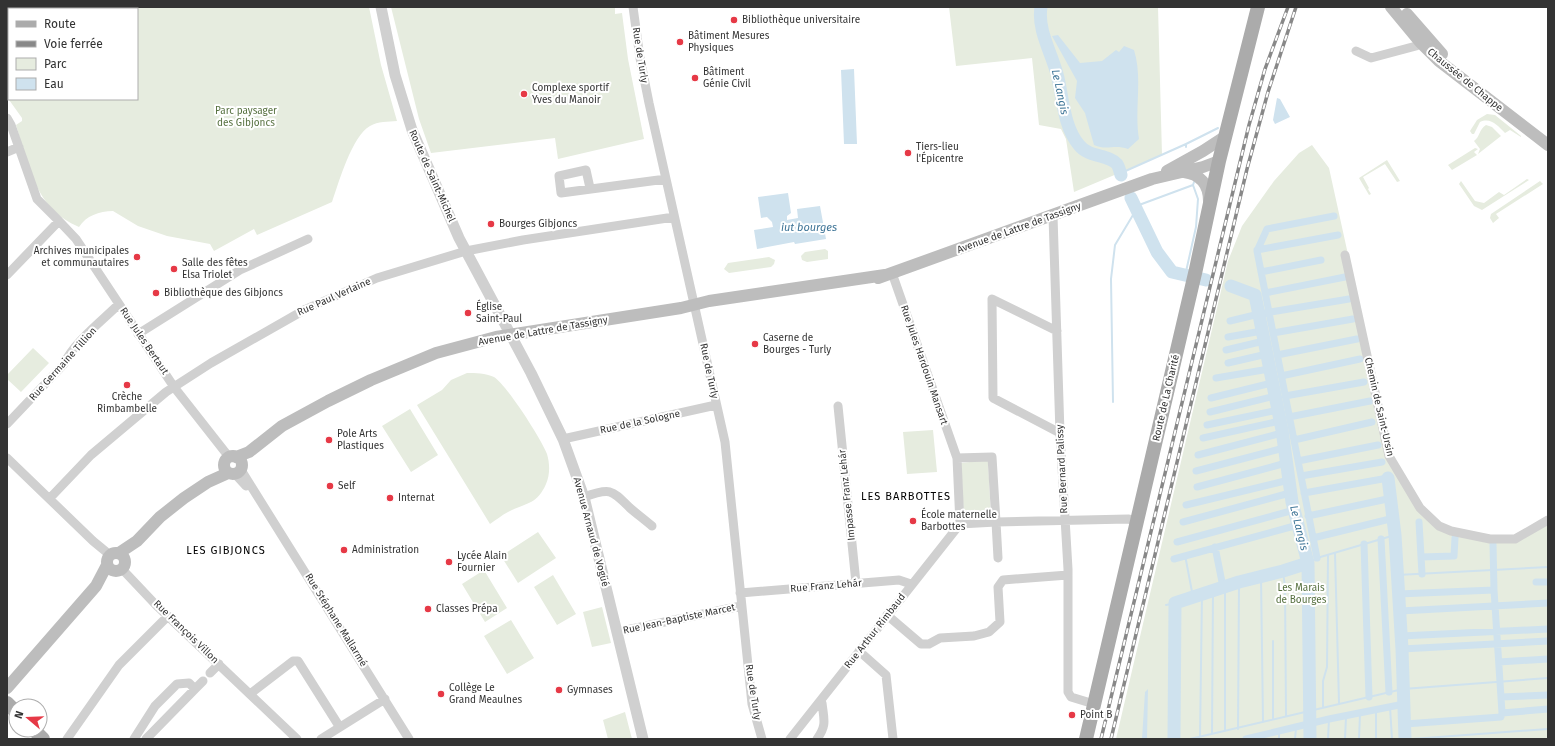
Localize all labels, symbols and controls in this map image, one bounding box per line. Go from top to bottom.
legend [8,8,138,100]
place label: Bibliothèque universitaire [742,14,860,26]
marker: Bibliothèque universitaire [729,15,739,25]
text: Route [44,17,76,31]
street label: Rue de Turly [630,26,650,84]
place label: Bâtiment Mesures Physiques [688,30,770,54]
text: Voie ferrée [44,37,103,51]
marker: Bâtiment Mesures Physiques [675,37,685,47]
street label: Chaussée de Chappe [1425,46,1505,114]
text: Parc [44,57,67,71]
place label: Bâtiment Génie Civil [703,66,751,90]
water label: Le Langis [1049,68,1071,116]
marker: Bâtiment Génie Civil [690,73,700,83]
text: Eau [44,77,64,91]
place label: Complexe sportif Yves du Manoir [532,82,610,106]
marker: Complexe sportif Yves du Manoir [519,89,529,99]
park label: Parc paysager des Gibjoncs [215,105,277,129]
street label: Route de Saint-Michel [406,128,458,224]
place label: Tiers-lieu l'Épicentre [916,141,964,165]
marker: Tiers-lieu l'Épicentre [903,148,913,158]
street label: Avenue de Lattre de Tassigny [955,200,1083,256]
place label: Bourges Gibjoncs [499,218,578,230]
marker: Bourges Gibjoncs [486,219,496,229]
water label: iut bourges [781,221,837,234]
place label: Archives municipales et communautaires [34,245,129,269]
marker: Archives municipales et communautaires [132,252,142,262]
place label: Salle des fêtes Elsa Triolet [182,257,248,281]
marker: Salle des fêtes Elsa Triolet [169,264,179,274]
street label: Rue Paul Verlaine [295,275,373,319]
place label: Bibliothèque des Gibjoncs [164,287,283,299]
marker: Bibliothèque des Gibjoncs [151,288,161,298]
place label: Église Saint-Paul [476,299,522,325]
street label: Rue Jules Hardouin Mansart [898,304,950,427]
street label: Rue Jules Bertaut [117,305,171,377]
marker: Église Saint-Paul [463,308,473,318]
street label: Avenue de Lattre de Tassigny [477,314,609,348]
street label: Rue Germaine Tillion [27,325,99,403]
place label: Caserne de Bourges - Turly [763,332,831,356]
marker: Caserne de Bourges - Turly [750,339,760,349]
street label: Rue de Turly [697,342,721,400]
street label: Route de La Charité [1150,354,1182,442]
street label: Chemin de Saint-Ursin [1362,356,1396,458]
marker: Crèche Rimbambelle [122,380,132,390]
place label: Crèche Rimbambelle [97,391,157,415]
street label: Rue de la Sologne [599,408,681,436]
street label: Rue Bernard Palissy [1054,424,1070,514]
place label: Pole Arts Plastiques [337,428,384,452]
marker: Pole Arts Plastiques [324,435,334,445]
street label: Impasse Franz Lehár [836,449,858,541]
street label: Avenue Arnaud de Vogüé [571,476,611,588]
place label: Self [338,480,356,492]
marker: Self [325,481,335,491]
district label: LES BARBOTTES [861,490,951,503]
place label: Internat [398,492,435,504]
marker: Internat [385,493,395,503]
water label: Le Langis [1287,504,1311,552]
place label: École maternelle Barbottes [921,507,997,533]
marker: École maternelle Barbottes [908,516,918,526]
district label: LES GIBJONCS [186,544,266,557]
place label: Administration [352,544,419,556]
marker: Administration [339,545,349,555]
place label: Lycée Alain Fournier [457,550,507,574]
marker: Lycée Alain Fournier [444,557,454,567]
street label: Rue Stéphane Mallarmé [302,571,370,669]
street label: Rue Franz Lehár [790,577,862,595]
park label: Les Marais de Bourges [1276,582,1327,606]
street label: Rue Arthur Rimbaud [842,591,908,671]
street label: Rue François Villon [151,598,221,666]
street label: Rue Jean-Baptiste Marcet [622,601,736,637]
place label: Classes Prépa [436,603,498,615]
marker: Classes Prépa [423,604,433,614]
street label: Rue de Turly [743,663,763,721]
place label: Collège Le Grand Meaulnes [449,682,522,706]
place label: Gymnases [567,684,613,696]
marker: Gymnases [554,685,564,695]
marker: Collège Le Grand Meaulnes [436,689,446,699]
north arrow [8,698,48,738]
text: N [12,709,26,720]
place label: Point B [1080,709,1112,721]
marker: Point B [1067,710,1077,720]

